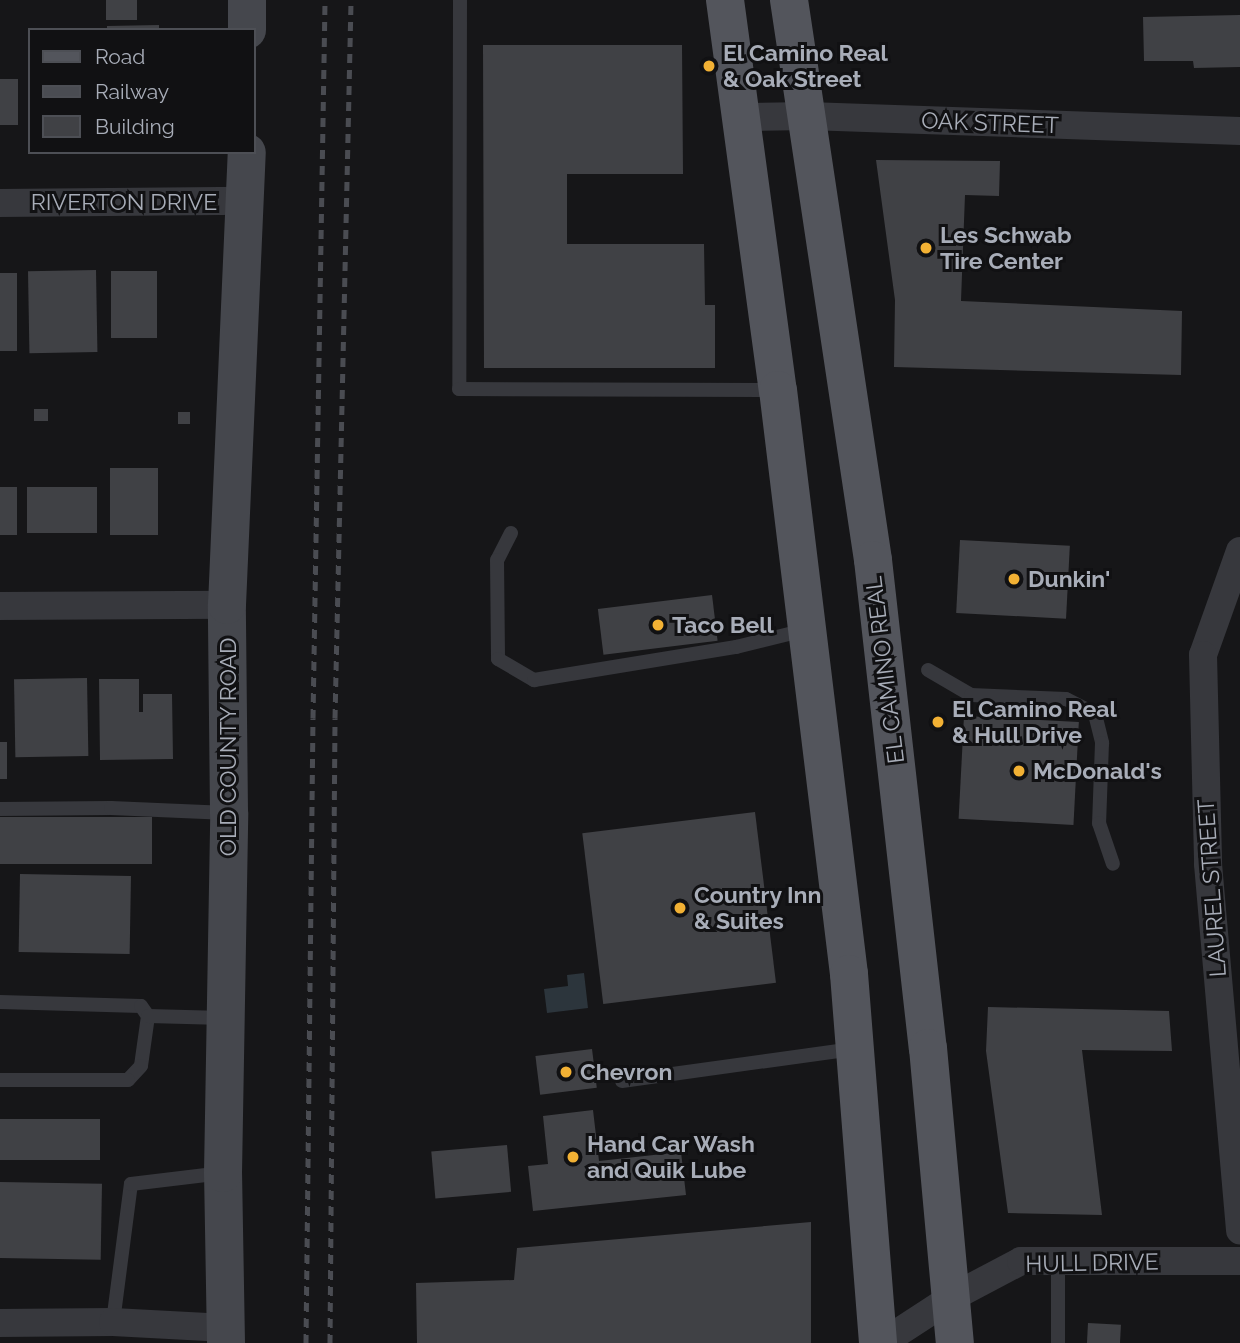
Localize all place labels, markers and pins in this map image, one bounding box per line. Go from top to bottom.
place label: El Camino Real & Oak Street [723,39,888,93]
marker: El Camino Real & Oak Street [701,58,717,74]
place label: Les Schwab Tire Center [940,221,1072,275]
marker: Les Schwab Tire Center [918,240,934,256]
place label: Dunkin' [1028,565,1110,593]
marker: Dunkin' [1006,571,1022,587]
place label: Taco Bell [672,611,774,639]
marker: Taco Bell [650,617,666,633]
place label: El Camino Real & Hull Drive [952,695,1117,749]
marker: El Camino Real & Hull Drive [930,714,946,730]
place label: McDonald's [1033,757,1162,785]
marker: McDonald's [1011,763,1027,779]
place label: Country Inn & Suites [694,881,822,935]
marker: Country Inn & Suites [672,900,688,916]
place label: Chevron [580,1058,672,1086]
marker: Chevron [558,1064,574,1080]
place label: Hand Car Wash and Quik Lube [587,1130,756,1184]
marker: Hand Car Wash and Quik Lube [565,1149,581,1165]

